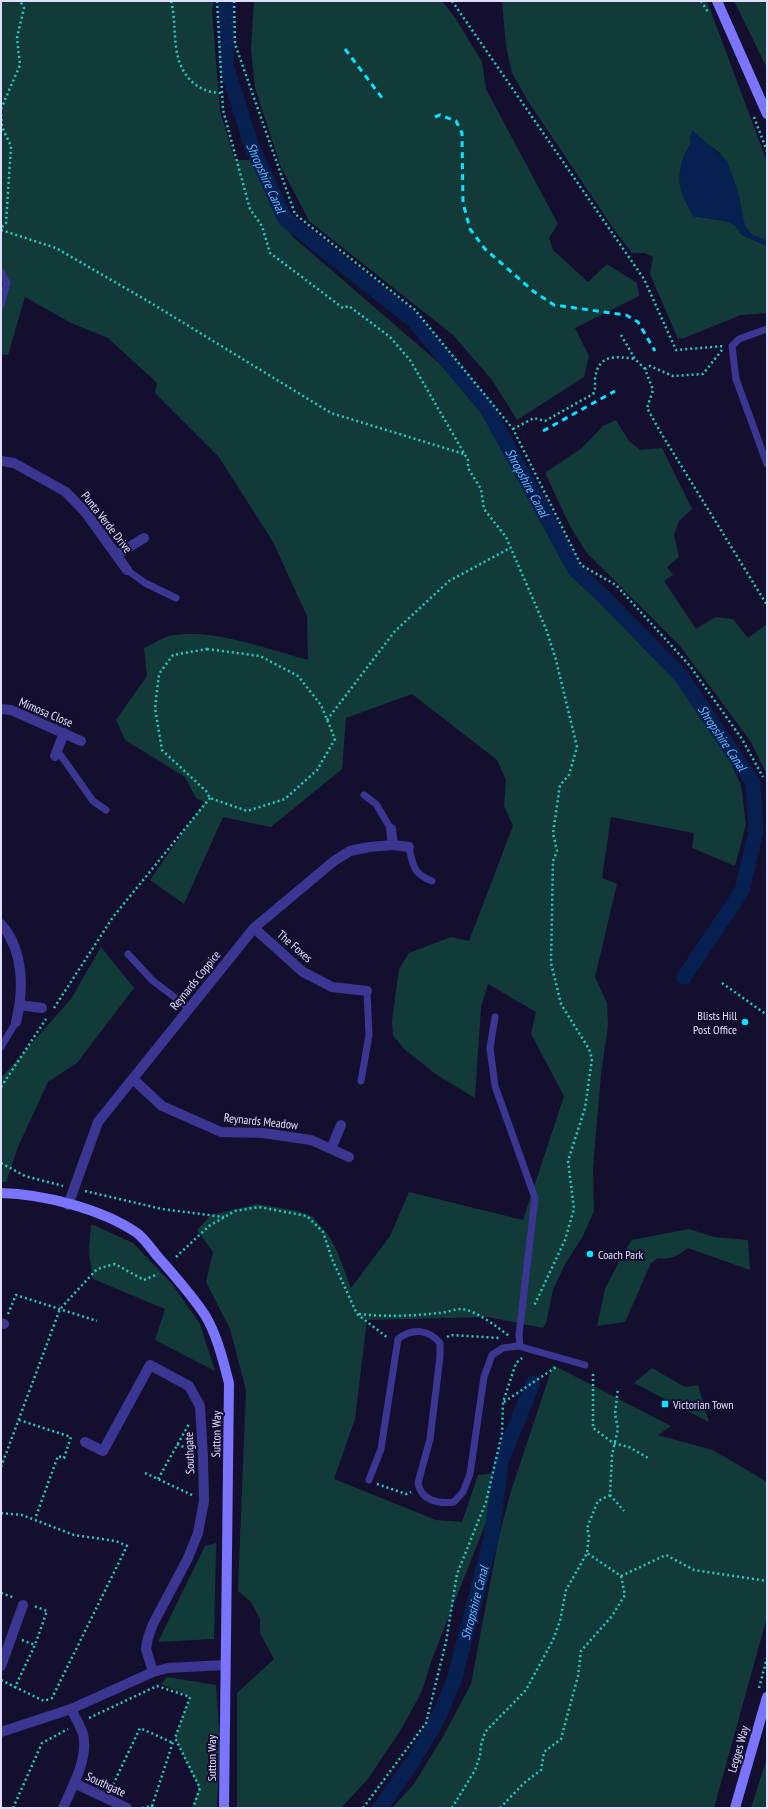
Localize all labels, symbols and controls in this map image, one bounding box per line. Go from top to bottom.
water label: Shropshire Canal [243,140,291,218]
water label: Shropshire Canal [502,445,554,522]
street label: Punta Verde Drive [78,488,136,556]
street label: Mimosa Close [17,694,75,730]
water label: Shropshire Canal [694,702,752,776]
street label: The Foxes [274,927,316,965]
street label: Reynards Coppice [166,947,224,1013]
place label: Blists Hill Post Office [693,1008,737,1037]
marker: Blists Hill Post Office [740,1017,750,1027]
street label: Reynards Meadow [223,1110,300,1132]
place label: Coach Park [598,1247,643,1262]
marker: Coach Park [585,1249,595,1259]
place label: Victorian Town [672,1397,734,1412]
marker: Victorian Town [660,1399,670,1409]
street label: Sutton Way [208,1410,224,1457]
street label: Southgate [181,1432,197,1474]
water label: Shropshire Canal [456,1562,492,1642]
street label: Legges Way [724,1723,752,1774]
street label: Sutton Way [204,1734,219,1781]
street label: Southgate [84,1768,128,1800]

